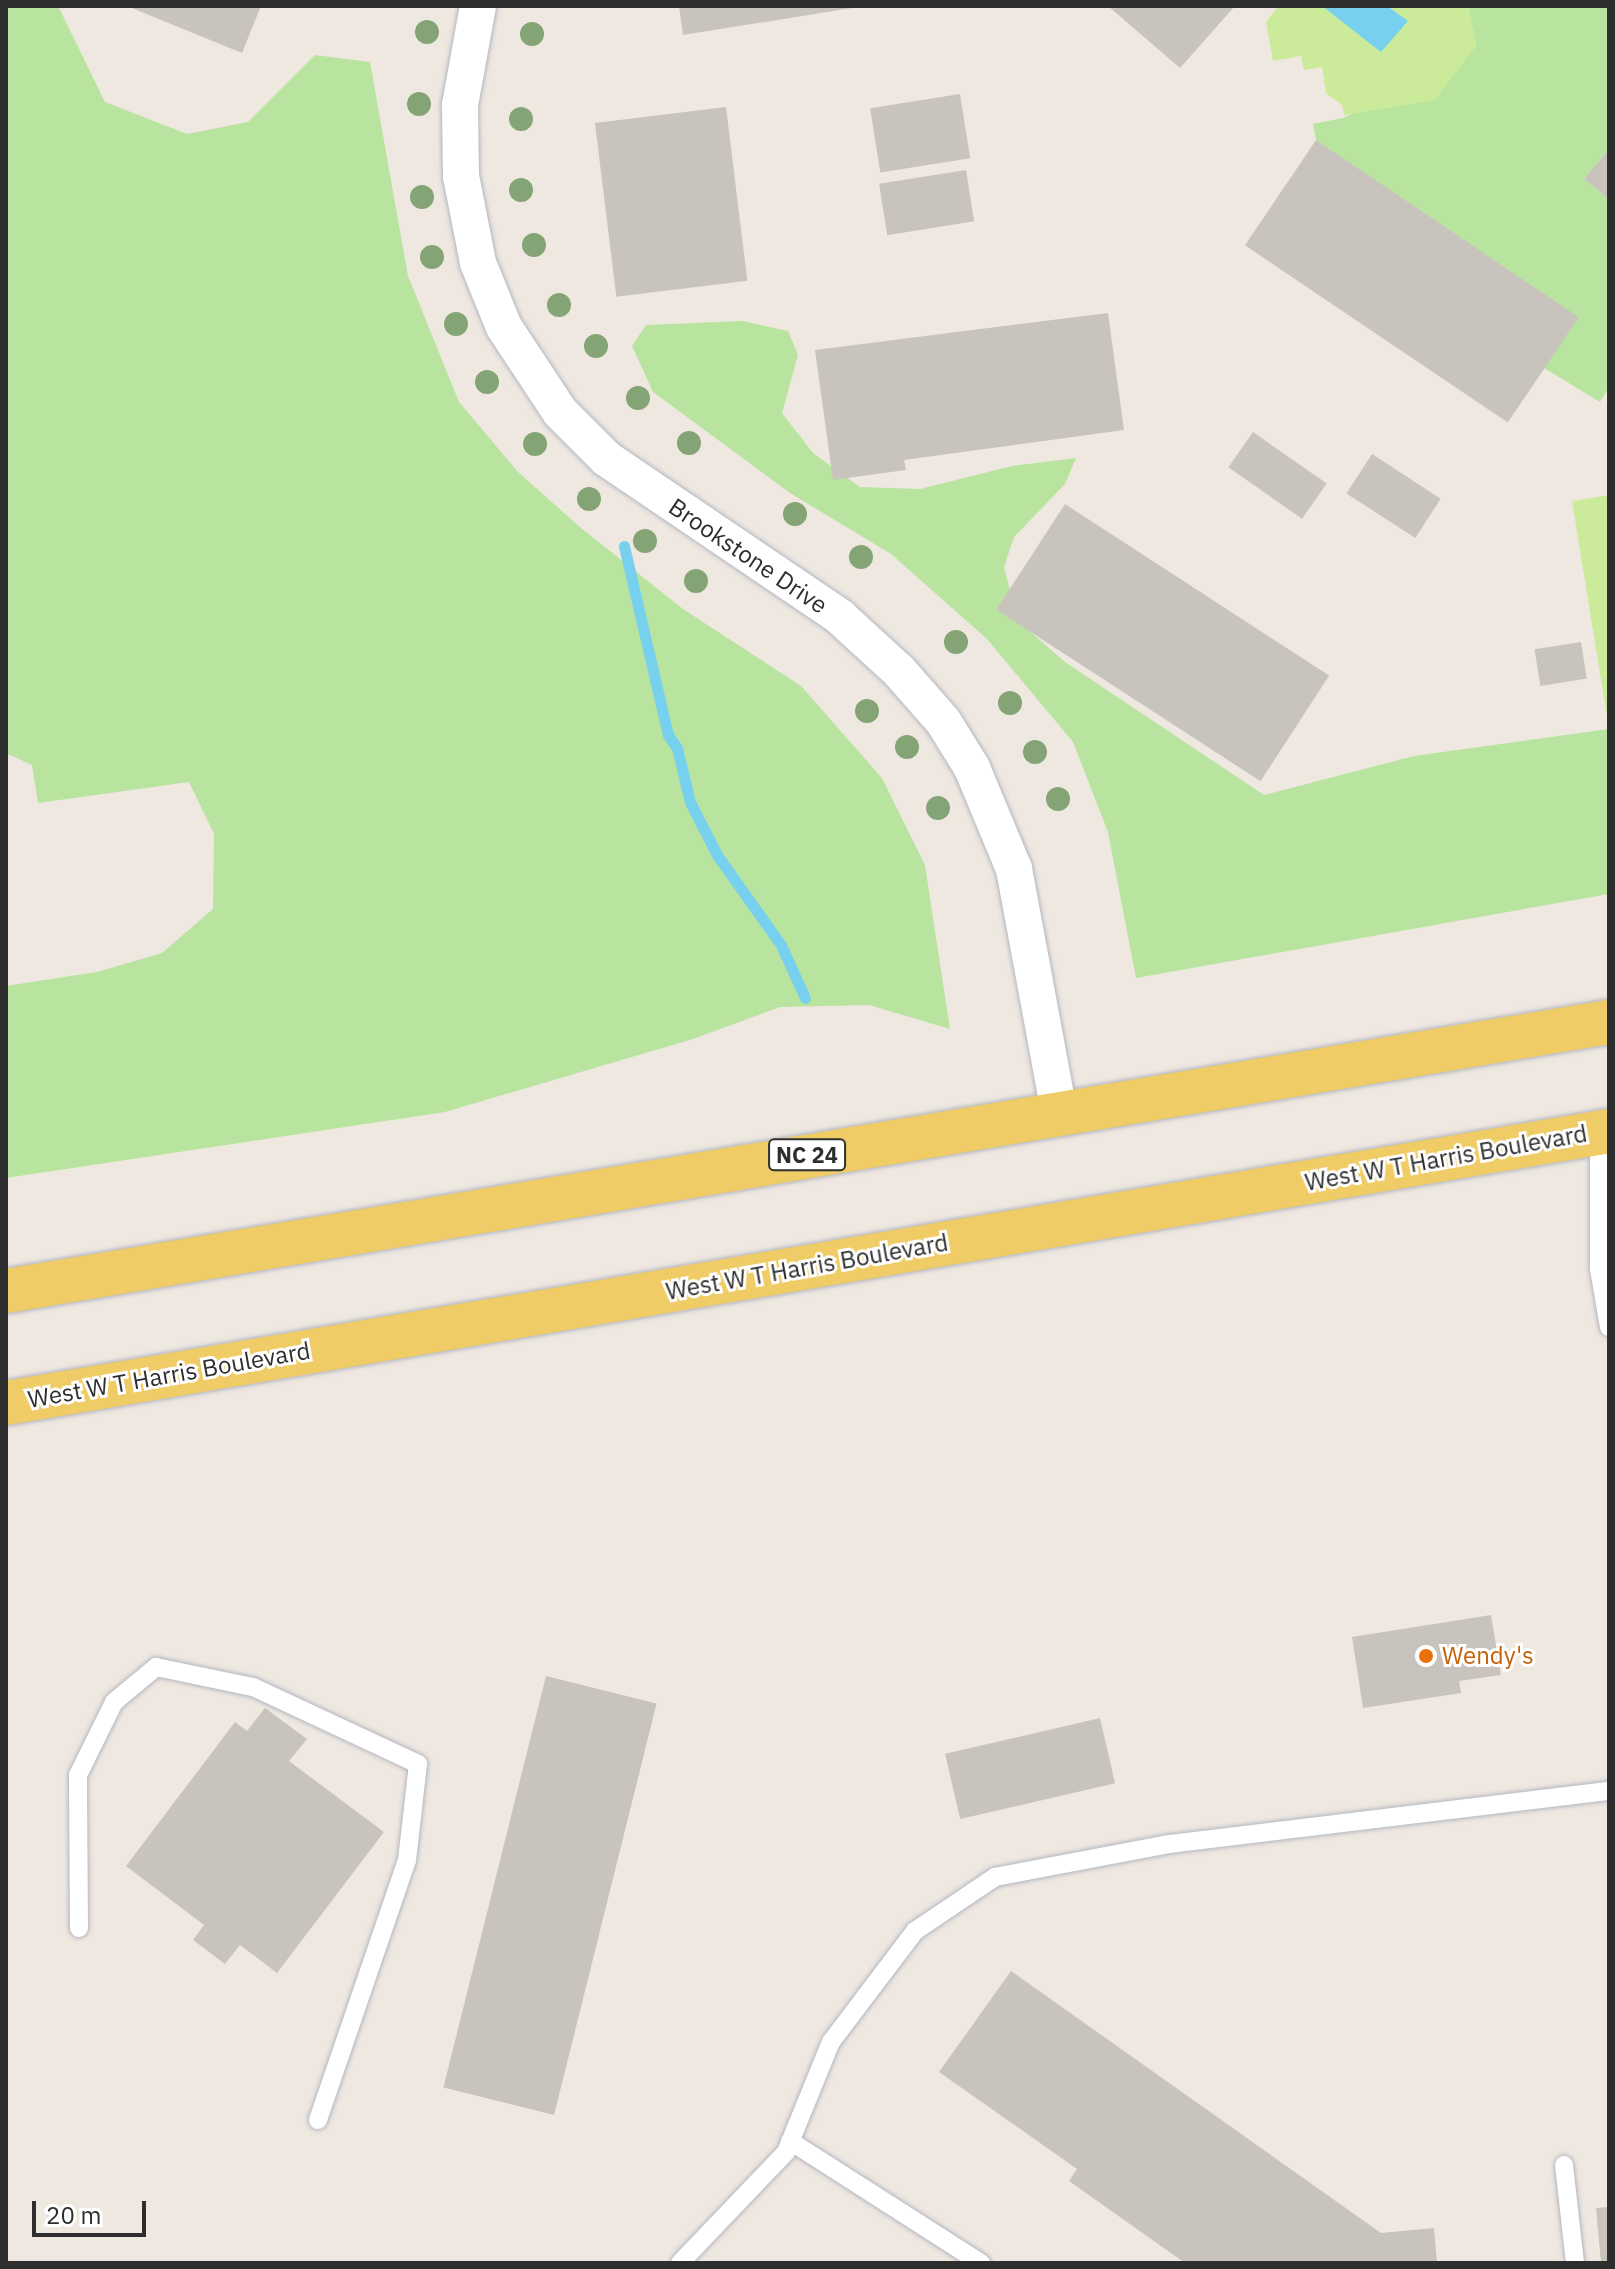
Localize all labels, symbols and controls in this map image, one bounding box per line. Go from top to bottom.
street label: Brookstone Drive [663,492,833,620]
street label: West W T Harris Boulevard [1303,1119,1589,1197]
road number: NC 24 [767,1137,847,1173]
street label: West W T Harris Boulevard [664,1228,950,1306]
street label: West W T Harris Boulevard [26,1336,312,1414]
place label: Wendy's [1442,1642,1534,1670]
marker: Wendy's [1417,1647,1435,1665]
scale bar [36,2185,150,2235]
text: 20 m [46,2199,101,2231]

